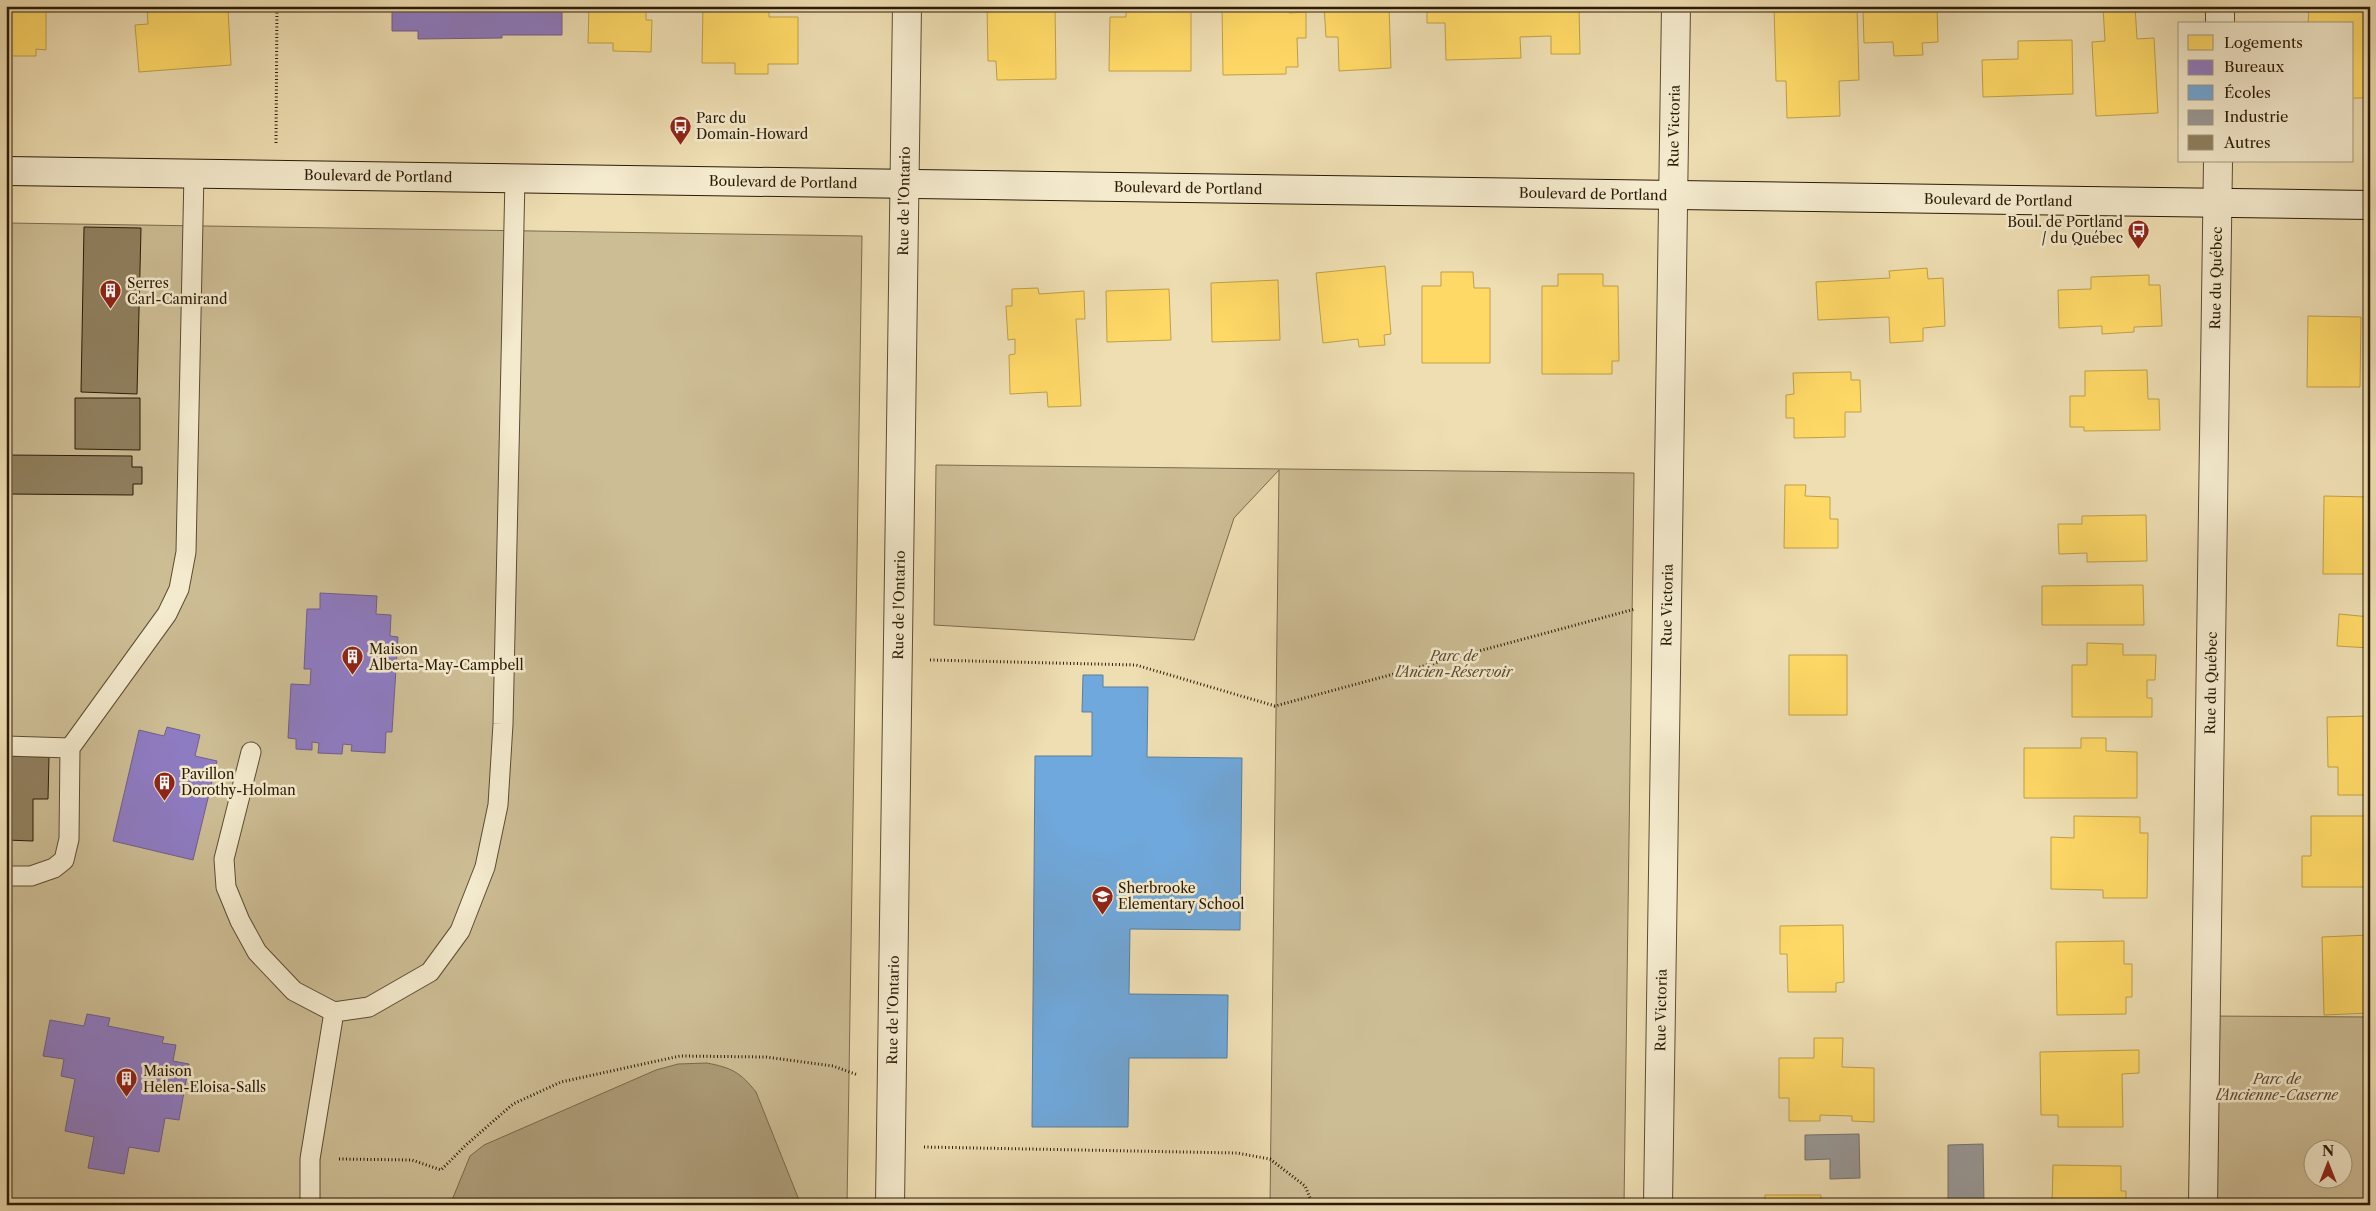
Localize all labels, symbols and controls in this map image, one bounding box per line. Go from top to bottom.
legend [2178,22,2354,162]
text: Logements [2224,33,2303,52]
text: Bureaux [2224,57,2284,76]
text: Écoles [2224,83,2271,102]
street label: Rue Victoria [1664,84,1684,167]
text: Industrie [2224,107,2288,126]
place label: Parc du Domain-Howard [696,109,809,143]
bus stop icon: Parc du Domain-Howard [668,114,692,145]
text: Autres [2223,133,2271,152]
street label: Rue de l'Ontario [894,146,914,256]
street label: Boulevard de Portland [304,166,453,186]
street label: Boulevard de Portland [709,172,858,192]
street label: Boulevard de Portland [1114,178,1263,198]
street label: Boulevard de Portland [1519,184,1668,204]
street label: Boulevard de Portland [1924,190,2073,210]
place label: Boul. de Portland / du Québec [2007,213,2123,247]
bus stop icon: Boul. de Portland / du Québec [2127,218,2151,249]
street label: Rue du Québec [2206,226,2226,330]
place label: Serres Carl-Camirand [127,274,228,308]
building icon: Serres Carl-Camirand [99,279,123,310]
street label: Rue de l'Ontario [889,550,909,660]
street label: Rue Victoria [1657,563,1677,646]
street label: Rue du Québec [2201,631,2221,735]
place label: Maison Alberta-May-Campbell [368,640,524,674]
building icon: Maison Alberta-May-Campbell [341,645,365,676]
park label: Parc de l'Ancien-Réservoir [1396,647,1514,681]
place label: Pavillon Dorothy-Holman [181,765,296,799]
building icon: Pavillon Dorothy-Holman [153,770,177,801]
place label: Sherbrooke Elementary School [1118,879,1244,913]
school or university icon: Sherbrooke Elementary School [1090,884,1114,915]
street label: Rue de l'Ontario [883,955,903,1065]
street label: Rue Victoria [1651,968,1671,1051]
place label: Maison Helen-Eloisa-Salls [143,1062,266,1096]
building icon: Maison Helen-Eloisa-Salls [115,1067,139,1098]
park label: Parc de l'Ancienne-Caserne [2216,1070,2339,1104]
north arrow [2304,1138,2354,1188]
text: N [2322,1142,2334,1160]

